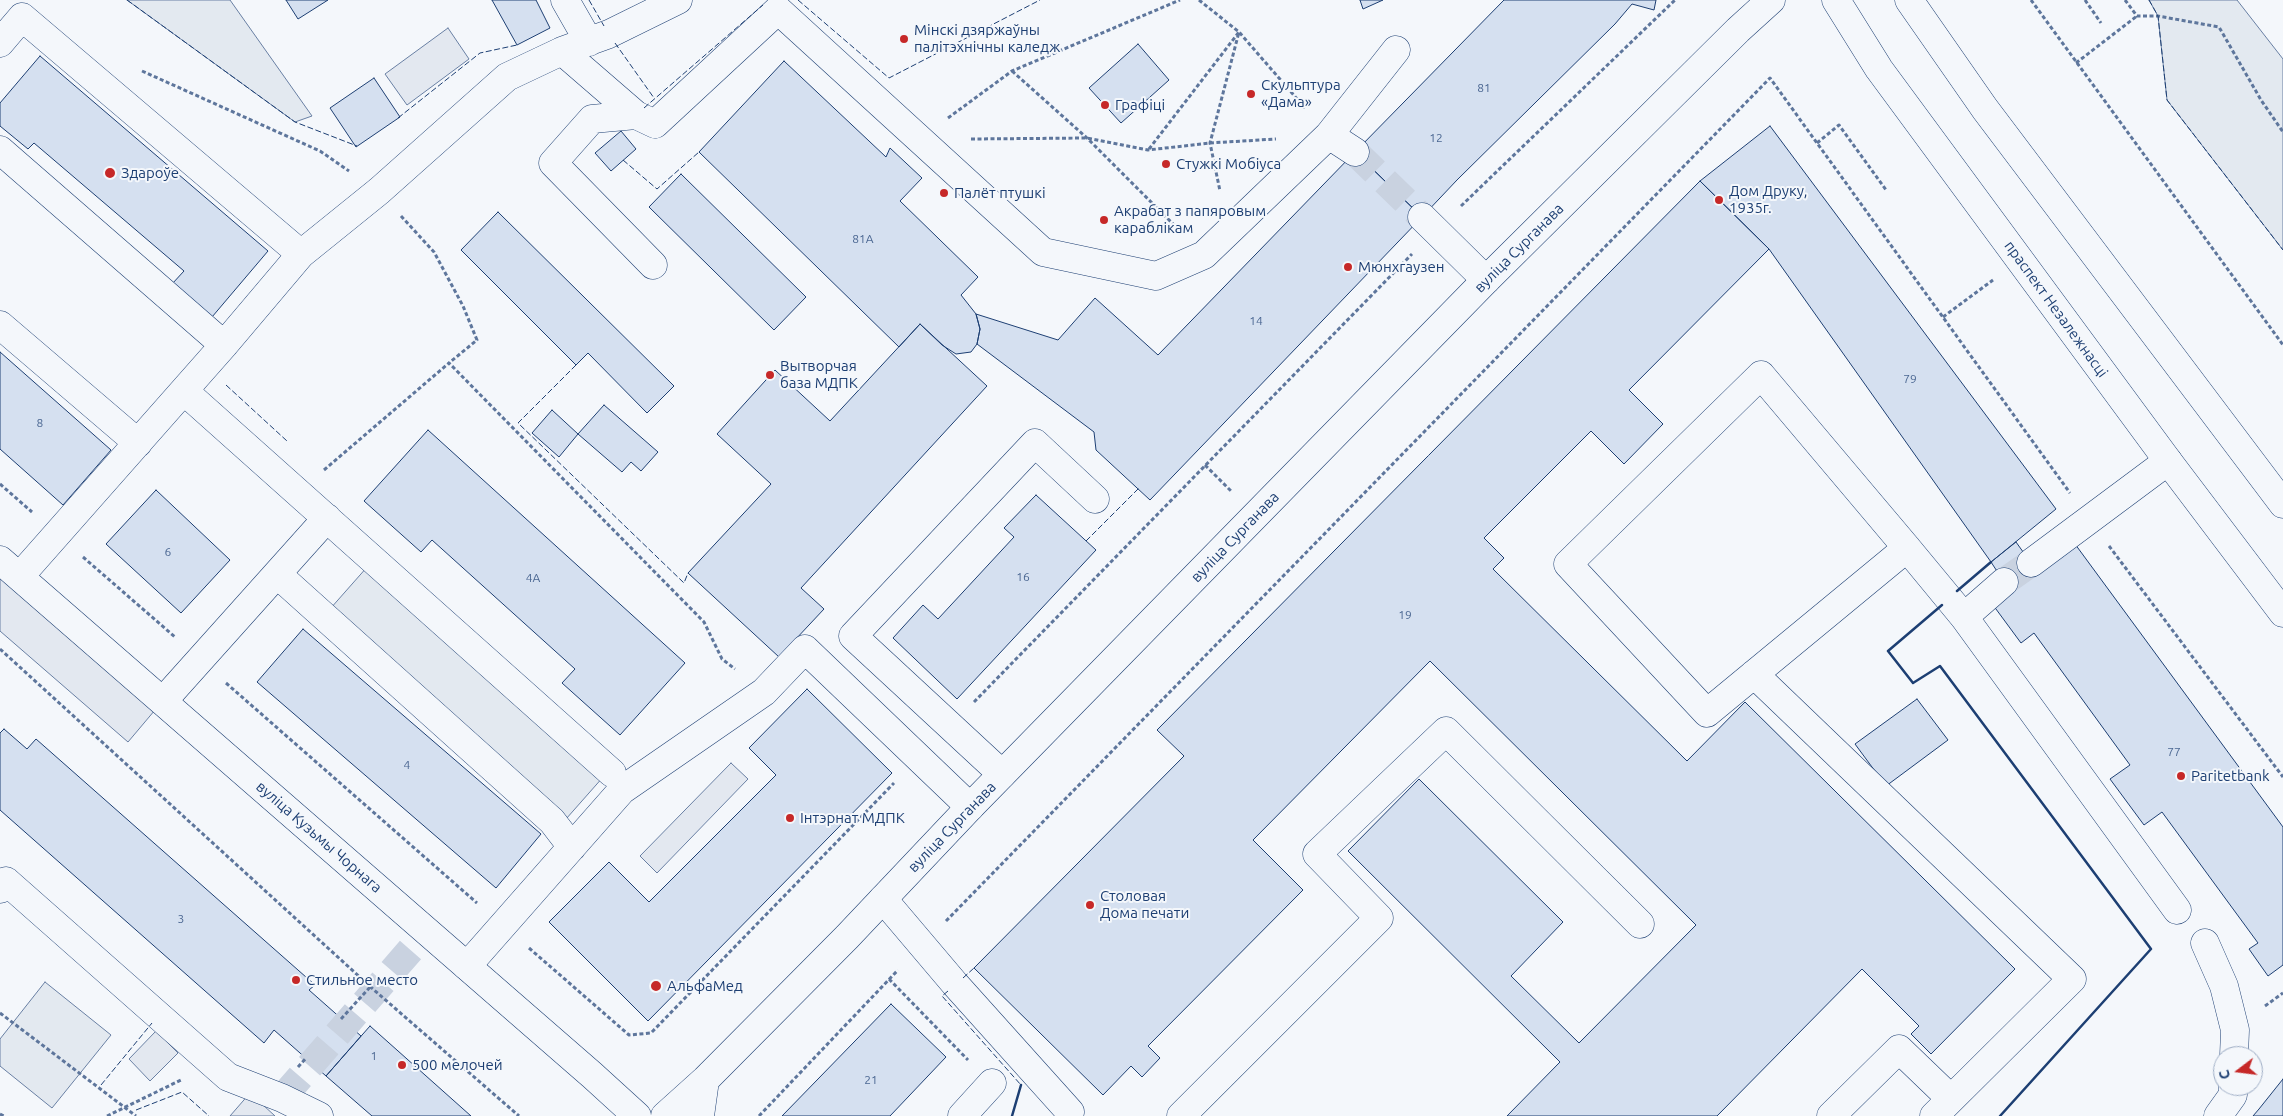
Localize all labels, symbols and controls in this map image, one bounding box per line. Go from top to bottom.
place label: Мінскі дзяржаўны палітэхнічны каледж [914,21,1060,56]
marker: Мінскі дзяржаўны палітэхнічны каледж [898,33,910,45]
place label: Скульптура «Дама» [1261,76,1341,111]
house number: 81 [1477,81,1491,95]
marker: Скульптура «Дама» [1245,88,1257,100]
place label: Графіці [1115,96,1165,114]
marker: Графіці [1099,99,1111,111]
house number: 12 [1429,131,1443,145]
place label: Стужкі Мобіуса [1176,155,1281,173]
marker: Стужкі Мобіуса [1160,158,1172,170]
place label: Здароўе [121,164,179,182]
marker: Здароўе [103,166,117,180]
place label: Дом Друку, 1935г. [1729,182,1808,217]
place label: Палёт птушкі [954,184,1046,202]
marker: Палёт птушкі [938,187,950,199]
marker: Дом Друку, 1935г. [1713,194,1725,206]
street label: вуліца Сурганава [1471,200,1567,296]
place label: Акрабат з папяровым караблікам [1114,202,1266,237]
marker: Акрабат з папяровым караблікам [1098,214,1110,226]
house number: 81А [852,232,874,246]
street label: праспект Незалежнасці [2000,237,2112,381]
place label: Мюнхгаузен [1358,258,1444,276]
marker: Мюнхгаузен [1342,261,1354,273]
house number: 14 [1249,314,1263,328]
place label: Вытворчая база МДПК [780,357,858,392]
marker: Вытворчая база МДПК [764,369,776,381]
house number: 79 [1903,372,1917,386]
house number: 8 [37,416,43,430]
street label: вуліца Сурганава [1187,488,1283,586]
house number: 6 [165,545,171,559]
house number: 16 [1016,570,1030,584]
house number: 4А [526,571,540,585]
house number: 19 [1398,608,1412,622]
house number: 77 [2167,745,2181,759]
house number: 4 [404,758,410,772]
place label: Paritetbank [2191,767,2270,785]
marker: Paritetbank [2175,770,2187,782]
street label: вуліца Кузьмы Чорнага [252,777,386,897]
street label: вуліца Сурганава [904,778,1000,876]
place label: Інтэрнат МДПК [800,809,905,827]
marker: Інтэрнат МДПК [784,812,796,824]
place label: Столовая Дома печати [1100,887,1189,922]
marker: Столовая Дома печати [1084,899,1096,911]
house number: 3 [178,912,184,926]
place label: Стильное место [306,971,418,989]
marker: Стильное место [290,974,302,986]
place label: АльфаМед [667,977,743,995]
marker: АльфаМед [649,979,663,993]
north arrow [2213,1046,2263,1096]
house number: 1 [371,1049,377,1063]
place label: 500 мелочей [412,1056,503,1074]
marker: 500 мелочей [396,1059,408,1071]
text: С [2216,1068,2233,1081]
house number: 21 [864,1073,878,1087]

